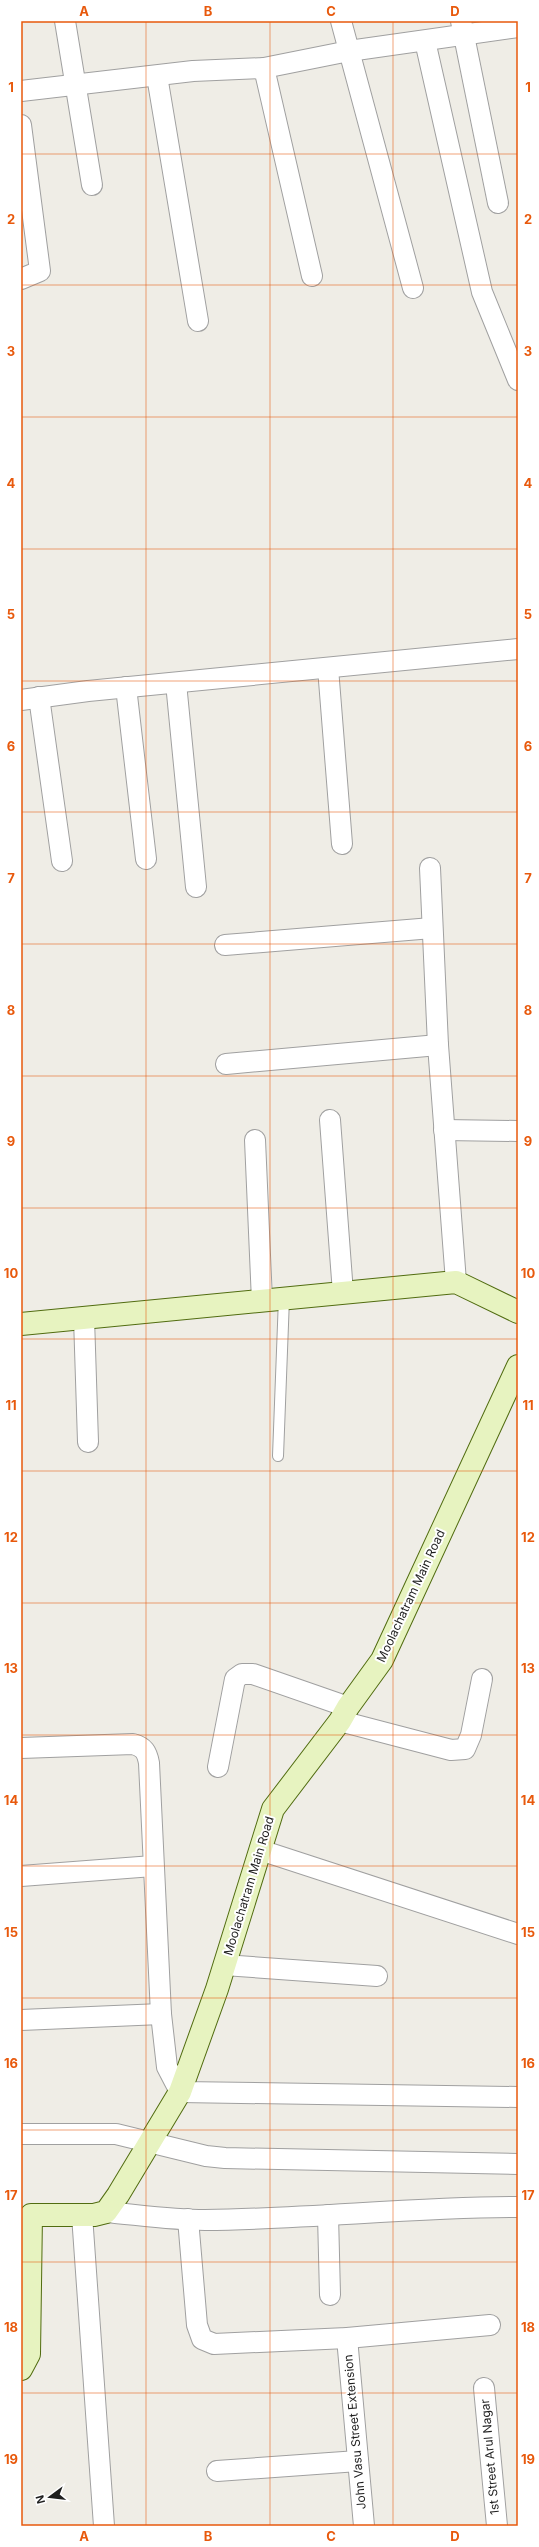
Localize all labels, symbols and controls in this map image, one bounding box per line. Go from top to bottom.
text: A [79,3,89,19]
text: B [204,3,213,19]
text: C [326,3,336,19]
text: D [450,3,460,19]
text: 1 [8,79,14,95]
text: 1 [525,79,531,95]
text: 2 [7,211,15,227]
text: 2 [524,211,532,227]
text: 3 [7,343,15,359]
text: 3 [524,343,532,359]
text: 4 [7,475,16,491]
text: 4 [524,475,533,491]
text: 5 [7,606,15,622]
text: 5 [524,606,532,622]
text: 6 [7,738,15,754]
text: 6 [524,738,532,754]
text: 7 [7,870,15,886]
text: 7 [524,870,532,886]
text: 8 [7,1002,15,1018]
text: 8 [524,1002,532,1018]
text: 9 [7,1133,15,1149]
text: 9 [524,1133,532,1149]
text: 10 [4,1265,18,1281]
text: 10 [521,1265,535,1281]
text: 11 [5,1397,17,1413]
text: 11 [522,1397,534,1413]
street label: Moolachatram Main Road [373,1527,448,1664]
text: 12 [4,1529,18,1545]
text: 12 [521,1529,535,1545]
text: 13 [4,1660,18,1676]
text: 13 [521,1660,535,1676]
text: 14 [4,1792,18,1808]
text: 14 [521,1792,535,1808]
street label: Moolachatram Main Road [220,1815,277,1957]
text: 15 [4,1924,18,1940]
text: 15 [521,1924,535,1940]
text: 16 [4,2055,18,2071]
text: 16 [521,2055,535,2071]
text: 17 [4,2187,18,2203]
text: 17 [521,2187,535,2203]
text: 18 [4,2319,18,2335]
text: 18 [521,2319,535,2335]
street label: John Vasu Street Extension [340,2354,369,2510]
street label: 1st Street Arul Nagar [477,2398,502,2516]
text: 19 [4,2451,18,2467]
text: 19 [521,2451,535,2467]
north arrow [30,2477,70,2517]
text: N [32,2494,48,2505]
text: A [79,2528,89,2544]
text: B [204,2528,213,2544]
text: C [326,2528,336,2544]
text: D [450,2528,460,2544]

